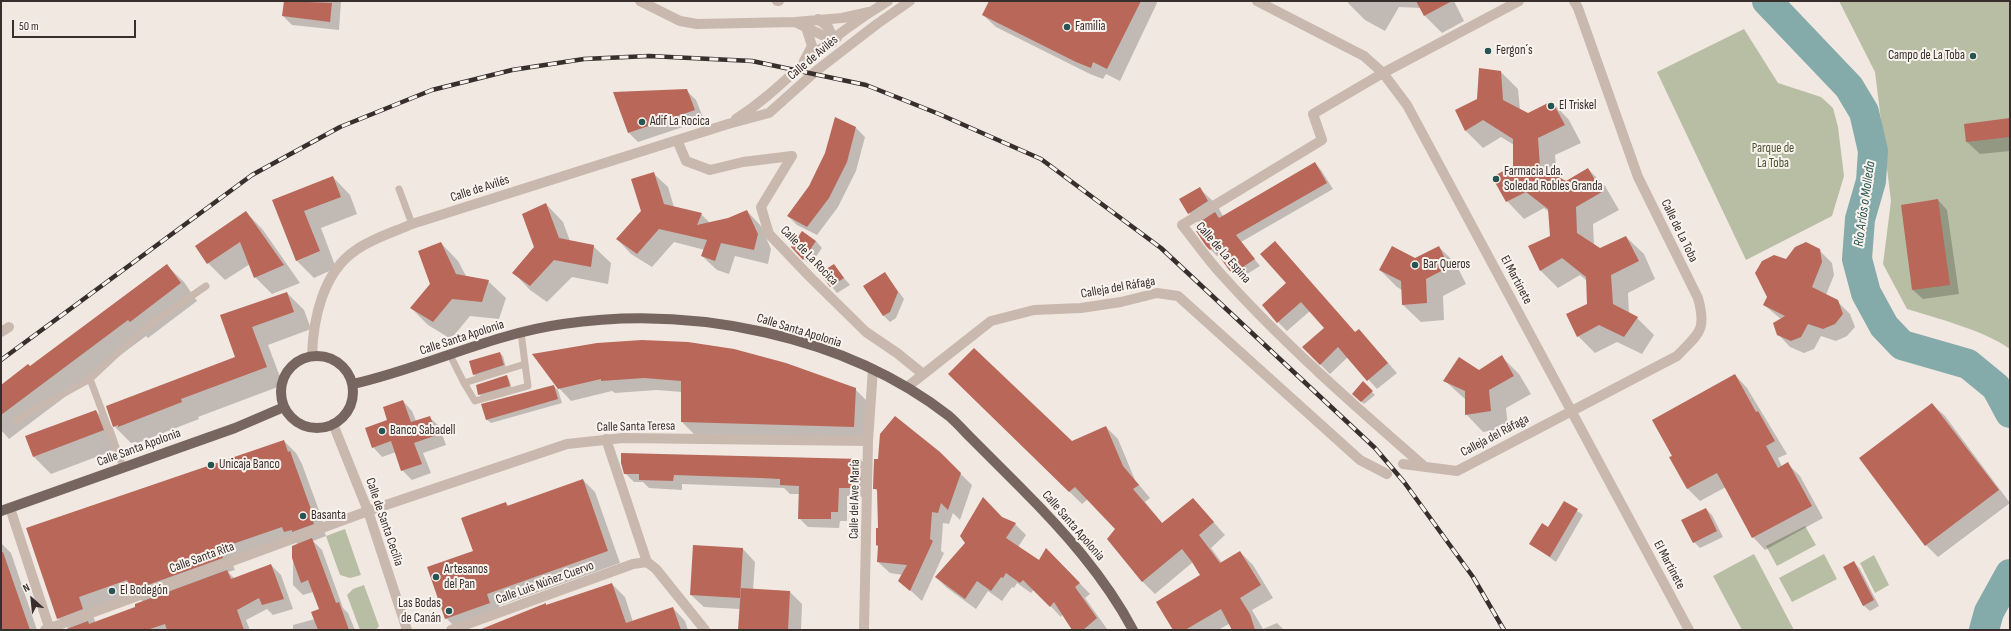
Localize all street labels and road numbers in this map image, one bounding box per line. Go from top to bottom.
street label: Calle de Avilés [785,32,841,84]
street label: Calle de Avilés [449,172,511,206]
street label: Calle de La Toba [1657,197,1701,265]
street label: Calle de La Espina [1192,219,1254,287]
street label: Calle de La Rocica [777,223,841,289]
street label: El Martinete [1497,253,1535,307]
street label: Calleja del Ráfaga [1080,274,1156,302]
street label: Calle Santa Apolonia [755,311,843,351]
street label: Calle Santa Apolonia [418,317,506,359]
street label: Calleja del Ráfaga [1458,411,1532,461]
street label: Calle Santa Teresa [597,419,675,435]
street label: Calle Santa Apolonia [95,426,183,470]
street label: Calle del Ave María [847,459,863,539]
street label: Calle de Santa Cecilia [362,476,406,568]
street label: Calle Santa Apolonia [1038,488,1108,564]
street label: El Martinete [1650,538,1688,592]
street label: Calle Santa Rita [168,539,236,577]
street label: Calle Luis Núñez Cuervo [494,558,596,608]

